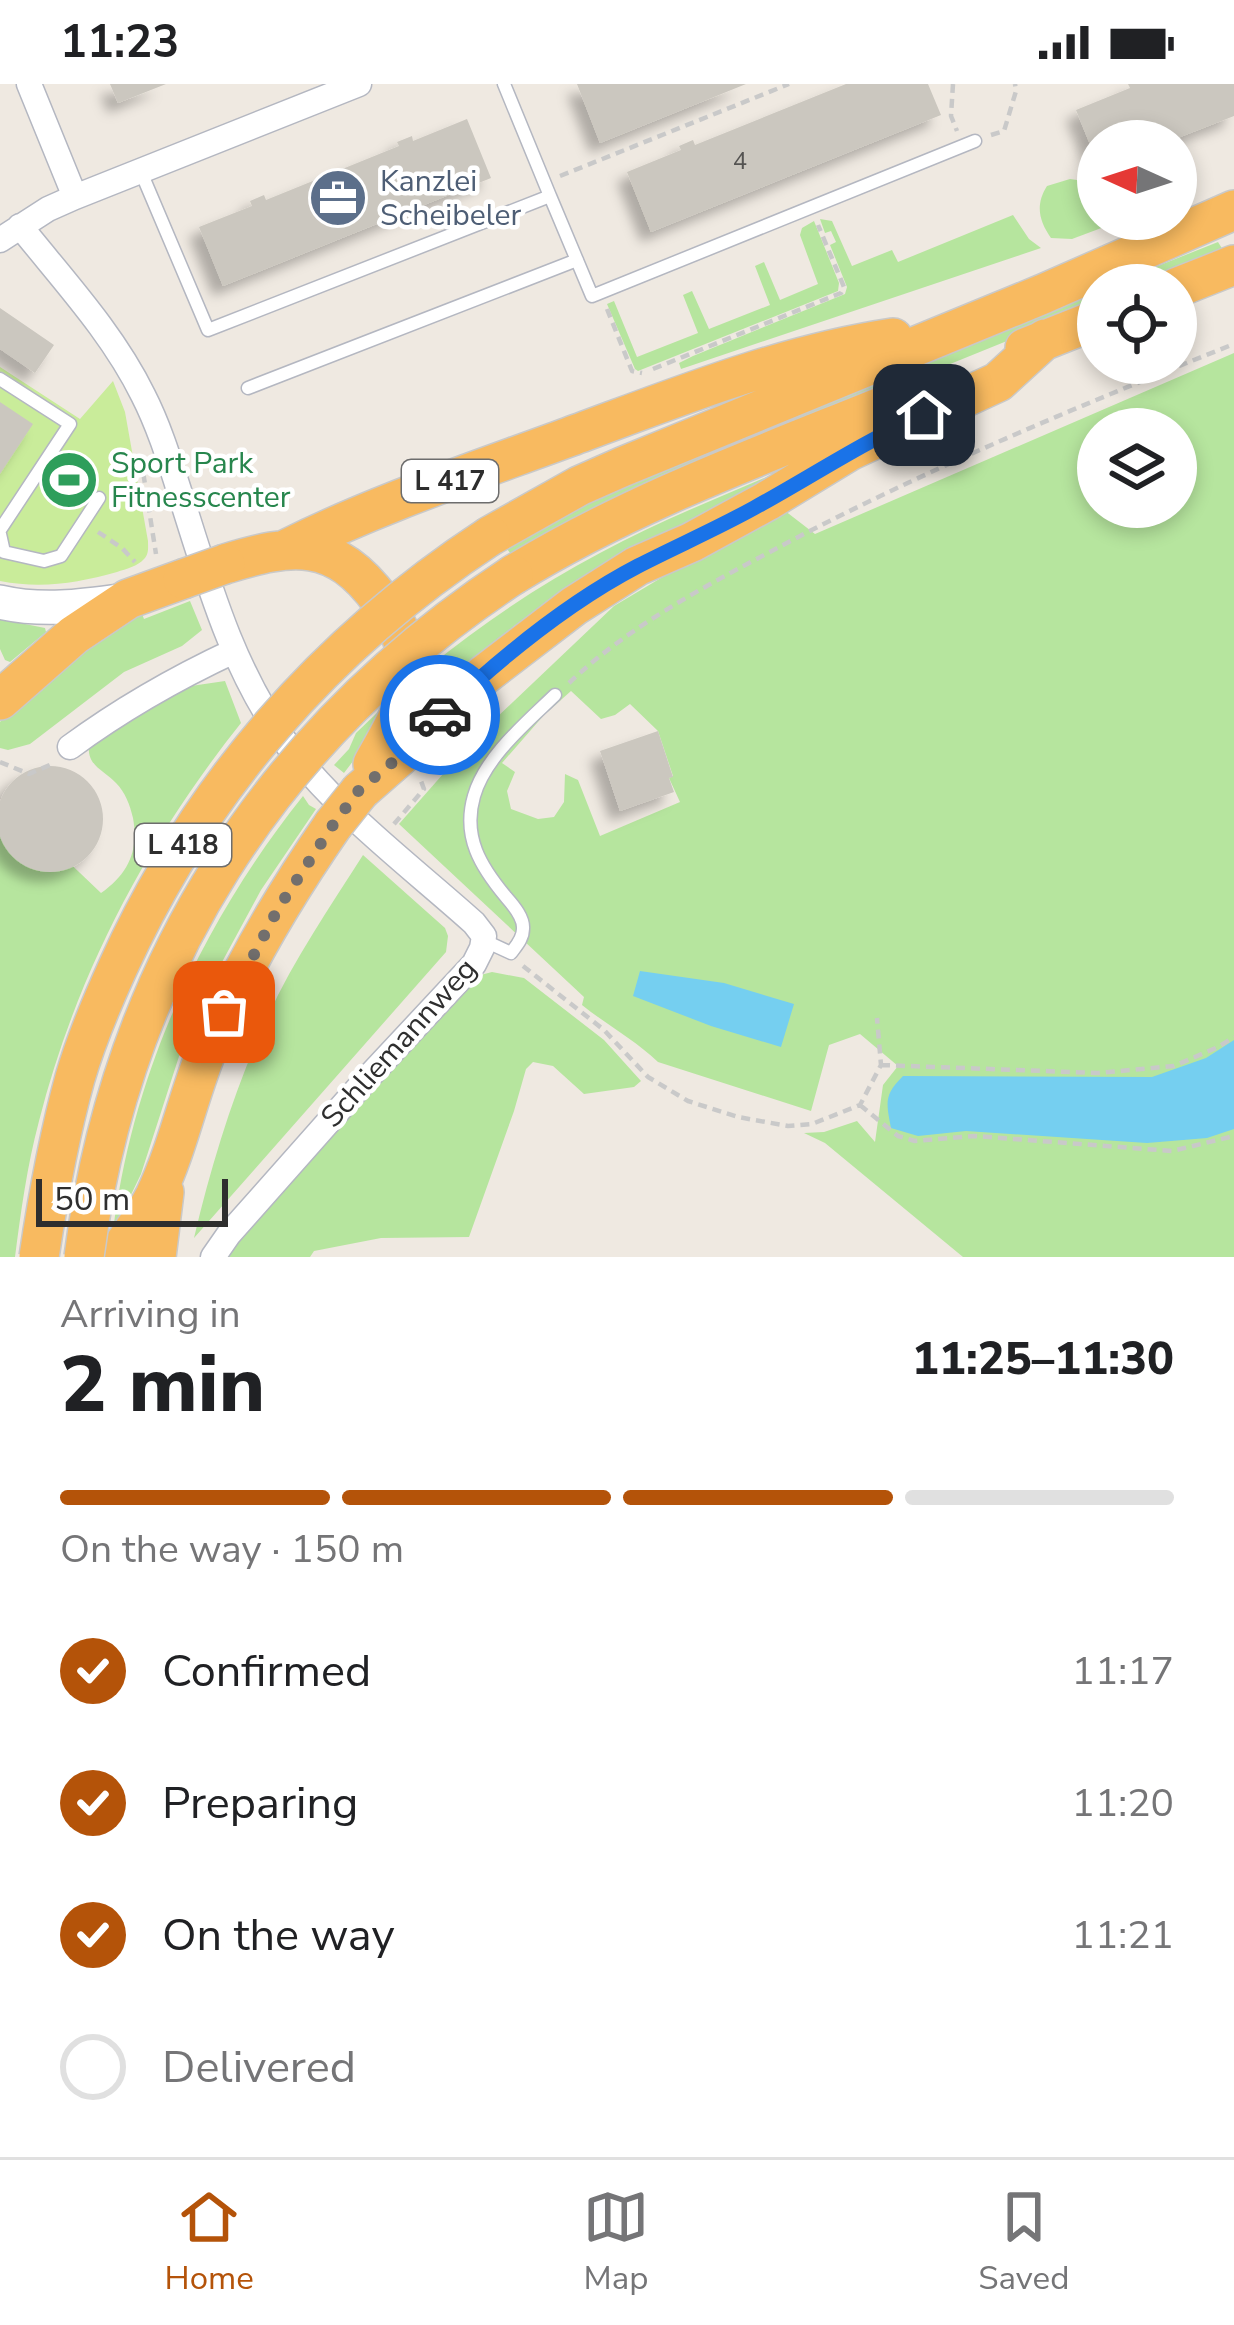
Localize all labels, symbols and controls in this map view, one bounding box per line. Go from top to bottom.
text: 11:23 [60,12,179,73]
north arrow [1077,120,1197,240]
map controls [1077,120,1197,528]
house number: 4 [733,145,747,177]
place label: Kanzlei Scheibeler [380,161,521,236]
office icon: Kanzlei Scheibeler [307,167,369,229]
button: locate [1077,264,1197,384]
pin [873,364,975,466]
icon: home [891,382,957,448]
button: layers [1077,408,1197,528]
place label: Sport Park Fitnesscenter [111,443,291,518]
sports icon: Sport Park Fitnesscenter [38,449,100,511]
road number: L 417 [402,460,498,502]
courier [380,655,500,775]
icon: car [407,682,473,748]
road number: L 418 [135,824,231,866]
street label: Schliemannweg [312,949,486,1137]
pin [173,961,275,1063]
icon: bag [191,979,257,1045]
scale bar [36,1173,228,1226]
text: 50 m [54,1177,130,1222]
text: Arriving in [60,1288,241,1341]
text: 11:25–11:30 [912,1329,1174,1390]
text: 2 min [60,1332,265,1439]
text: On the way · 150 m [60,1523,404,1576]
icon: check [60,1638,126,1704]
text: Confirmed [162,1641,371,1702]
text: 11:17 [1072,1645,1174,1698]
icon: check [60,1770,126,1836]
text: Preparing [162,1773,358,1834]
text: 11:20 [1072,1777,1174,1830]
icon: check [60,1902,126,1968]
text: On the way [162,1905,395,1966]
text: 11:21 [1072,1909,1174,1962]
text: Delivered [162,2037,356,2098]
tab: Home [165,2184,254,2301]
tab: Map [583,2184,649,2301]
tab: Saved [978,2184,1069,2301]

